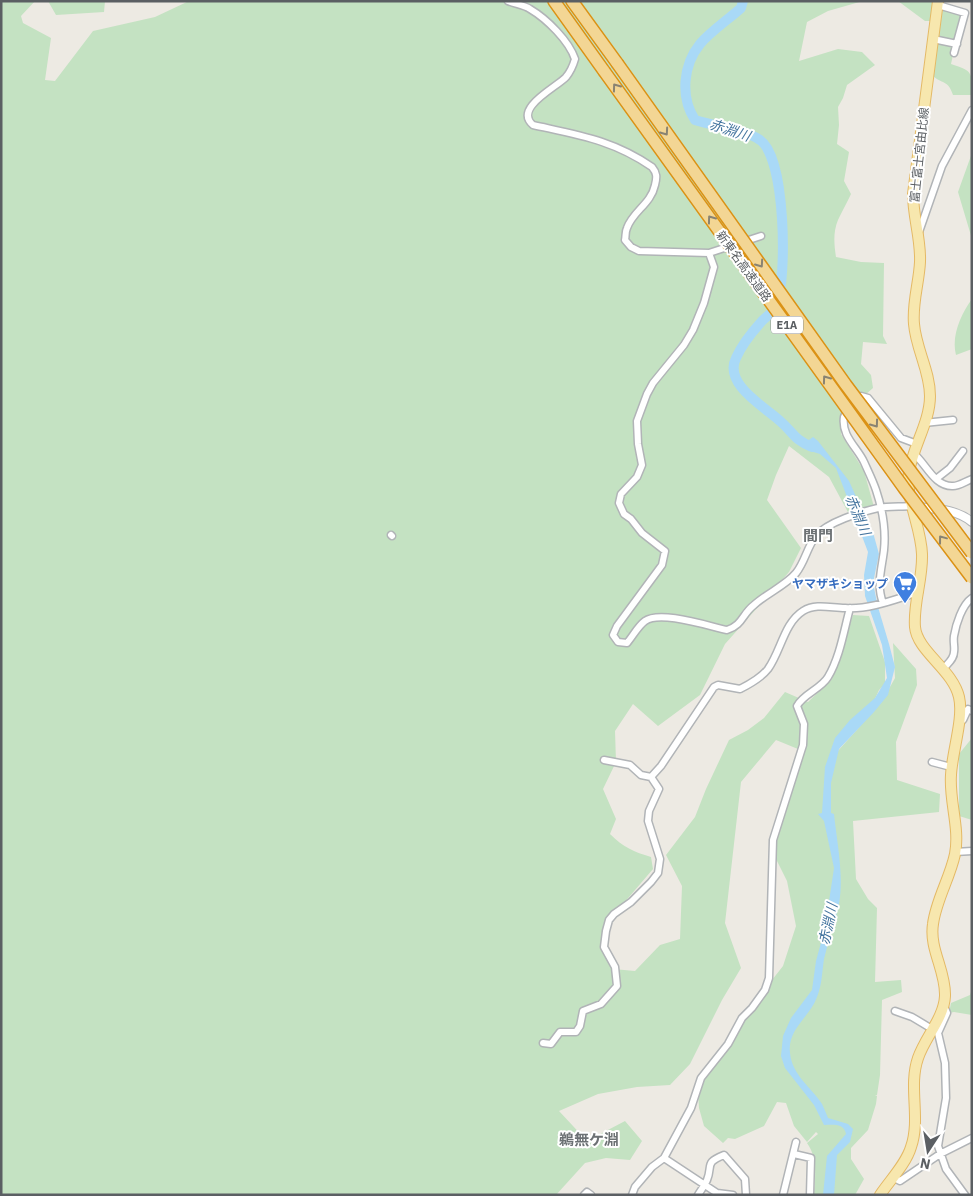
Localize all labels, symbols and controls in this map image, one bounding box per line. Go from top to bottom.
one-way arrow [613,83,622,93]
street label: 富士富士宮由比線 [907,106,931,204]
water label: 赤淵川 [707,115,755,146]
one-way arrow [659,126,669,135]
one-way arrow [708,215,717,225]
street label: 新東名高速道路 [713,228,775,304]
one-way arrow [754,258,763,268]
road number: E1A [771,316,803,334]
one-way arrow [823,375,832,385]
one-way arrow [869,418,878,428]
water label: 赤淵川 [842,492,875,540]
district label: 間門 [803,526,833,545]
one-way arrow [940,536,948,545]
supermarket icon: ヤマザキショップ [892,570,918,604]
place label: ヤマザキショップ [792,576,888,591]
water label: 赤淵川 [815,900,842,946]
north arrow [903,1126,953,1176]
district label: 鵜無ケ淵 [559,1130,619,1149]
text: N [918,1154,932,1174]

